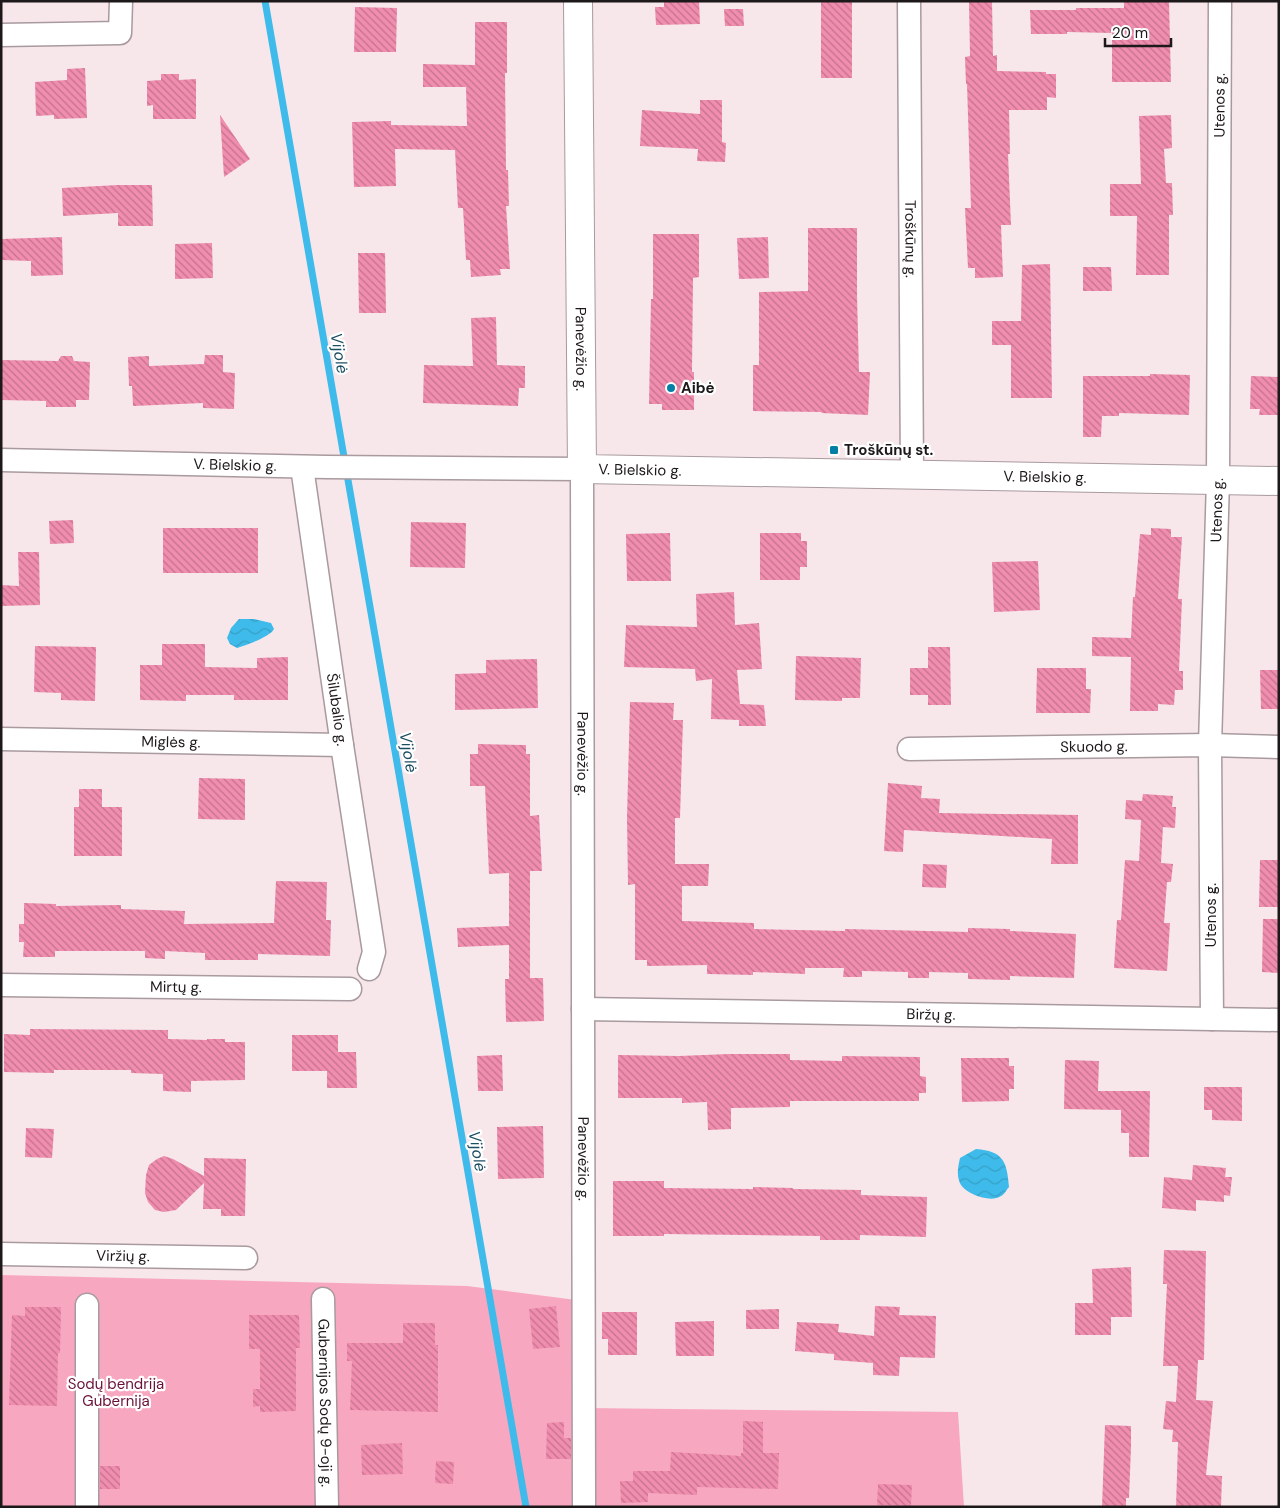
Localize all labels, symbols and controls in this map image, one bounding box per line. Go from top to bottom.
scale bar [1105,15,1171,47]
text: 20 m [1112,23,1148,43]
street label: Utenos g. [1209,73,1230,137]
street label: Troškūnų g. [900,200,921,278]
street label: Panevėžio g. [571,307,591,391]
water label: Vijolė [326,331,353,375]
place label: Aibė [681,378,715,398]
marker: Aibė [665,382,677,394]
place label: Troškūnų st. [844,440,934,460]
marker: Troškūnų st. [828,444,840,456]
street label: V. Bielskio g. [193,454,277,476]
street label: V. Bielskio g. [598,459,682,481]
street label: V. Bielskio g. [1003,466,1087,488]
street label: Utenos g. [1206,478,1228,543]
street label: Šilubalio g. [322,672,352,747]
street label: Panevėžio g. [572,712,593,796]
water label: Vijolė [395,730,422,774]
street label: Miglės g. [141,731,201,753]
street label: Skuodo g. [1060,736,1128,757]
street label: Utenos g. [1201,883,1221,947]
street label: Mirtų g. [150,977,202,997]
street label: Biržų g. [906,1004,956,1025]
street label: Panevėžio g. [573,1117,593,1201]
water label: Vijolė [464,1129,491,1173]
street label: Viržių g. [96,1246,150,1266]
street label: Gubernijos Sodų 9-oji g. [313,1319,337,1487]
park label: Sodų bendrija Gubernija [68,1374,164,1411]

